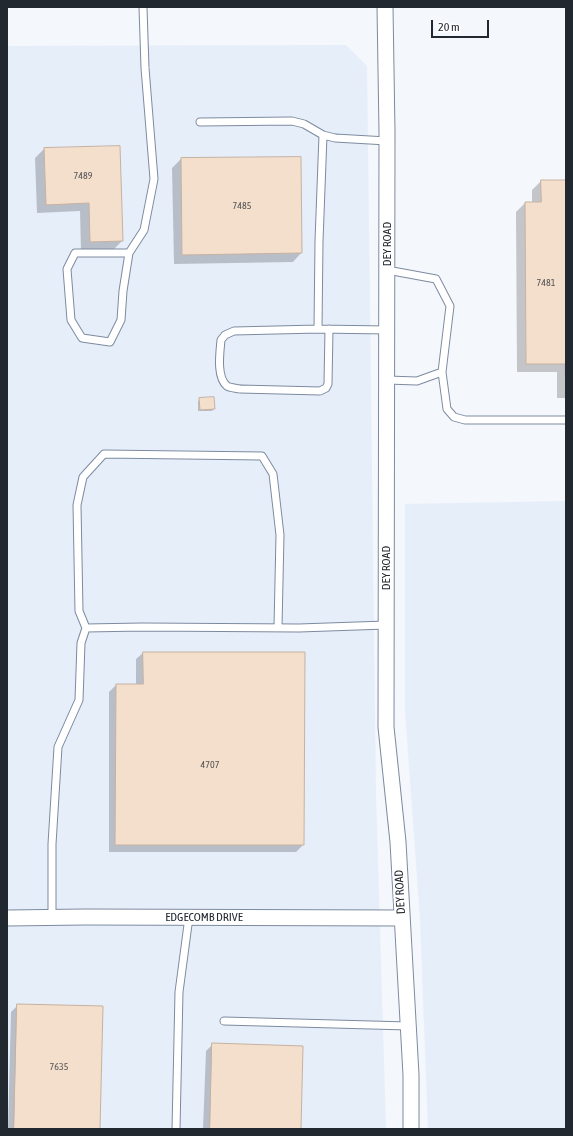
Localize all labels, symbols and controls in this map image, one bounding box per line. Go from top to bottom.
scale bar [433,12,491,38]
text: 20 m [438,20,460,34]
house number: 7489 [74,170,92,182]
house number: 7485 [233,200,251,212]
street label: DEY ROAD [380,222,394,266]
house number: 7481 [537,277,555,289]
street label: DEY ROAD [379,546,393,590]
house number: 4707 [201,759,219,771]
street label: DEY ROAD [392,870,408,914]
street label: EDGECOMB DRIVE [165,910,243,924]
house number: 7635 [50,1061,68,1073]

